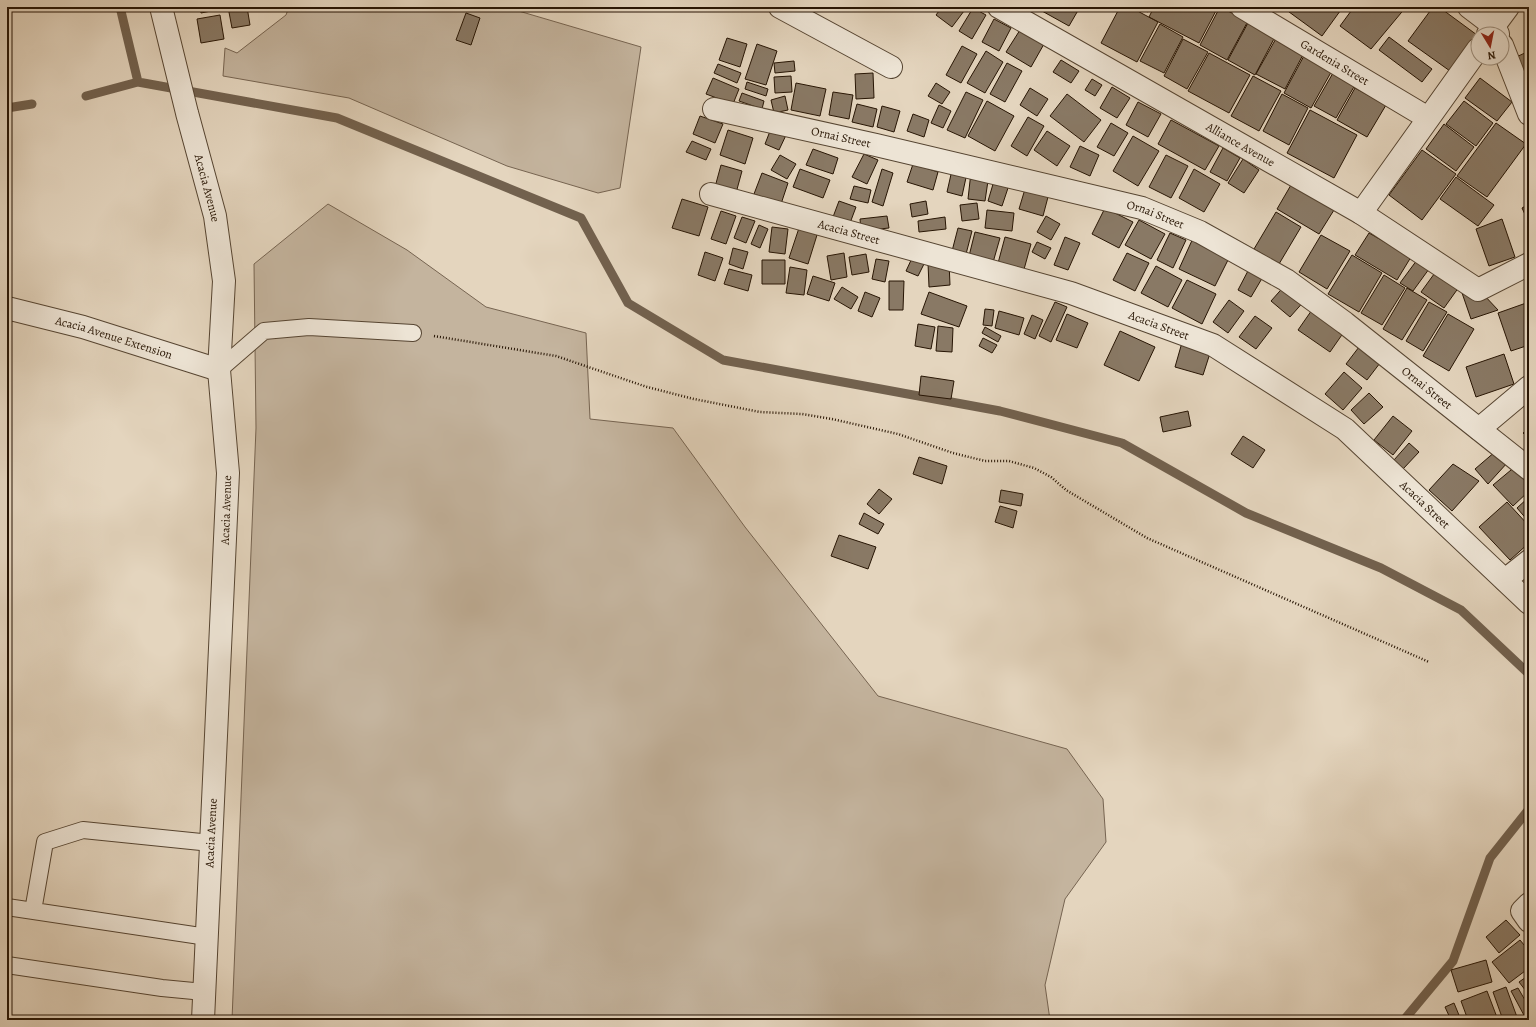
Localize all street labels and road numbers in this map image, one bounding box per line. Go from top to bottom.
street label: Gardenia Street [1297,36,1372,89]
street label: Alliance Avenue [1202,118,1278,170]
street label: Ornai Street [810,123,872,152]
street label: Acacia Avenue [190,151,224,223]
street label: Ornai Street [1125,197,1187,233]
street label: Acacia Street [815,216,882,248]
street label: Acacia Street [1125,306,1191,344]
street label: Acacia Avenue Extension [53,312,175,363]
street label: Ornai Street [1398,363,1455,413]
street label: Acacia Avenue [217,475,235,546]
street label: Acacia Street [1396,476,1453,532]
street label: Acacia Avenue [201,798,221,869]

